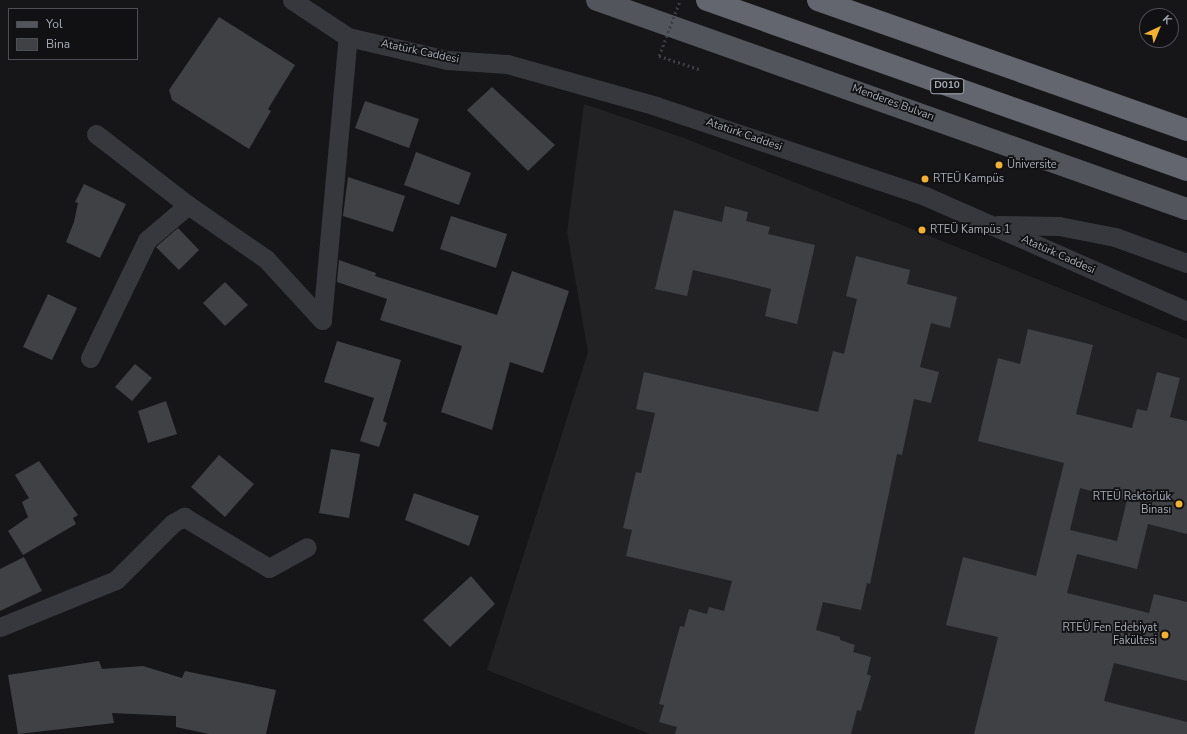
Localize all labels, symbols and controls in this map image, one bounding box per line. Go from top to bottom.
legend [8,8,138,60]
north arrow [1139,8,1179,48]
text: K [1159,12,1175,28]
text: Yol [46,16,62,32]
text: Bina [46,36,70,52]
street label: Atatürk Caddesi [380,37,460,67]
road number: D010 [930,78,964,94]
street label: Menderes Bulvarı [850,82,936,124]
street label: Atatürk Caddesi [704,116,784,154]
place label: Üniversite [1007,158,1057,172]
marker: Üniversite [994,160,1004,170]
place label: RTEÜ Kampüs [933,172,1004,186]
marker: RTEÜ Kampüs [920,174,930,184]
place label: RTEÜ Kampüs 1 [930,223,1010,237]
marker: RTEÜ Kampüs 1 [917,225,927,235]
street label: Atatürk Caddesi [1019,233,1097,277]
place label: RTEÜ Rektörlük Binası [1093,491,1171,517]
marker: RTEÜ Rektörlük Binası [1174,499,1184,509]
place label: RTEÜ Fen Edebiyat Fakültesi [1062,622,1157,648]
marker: RTEÜ Fen Edebiyat Fakültesi [1160,630,1170,640]

